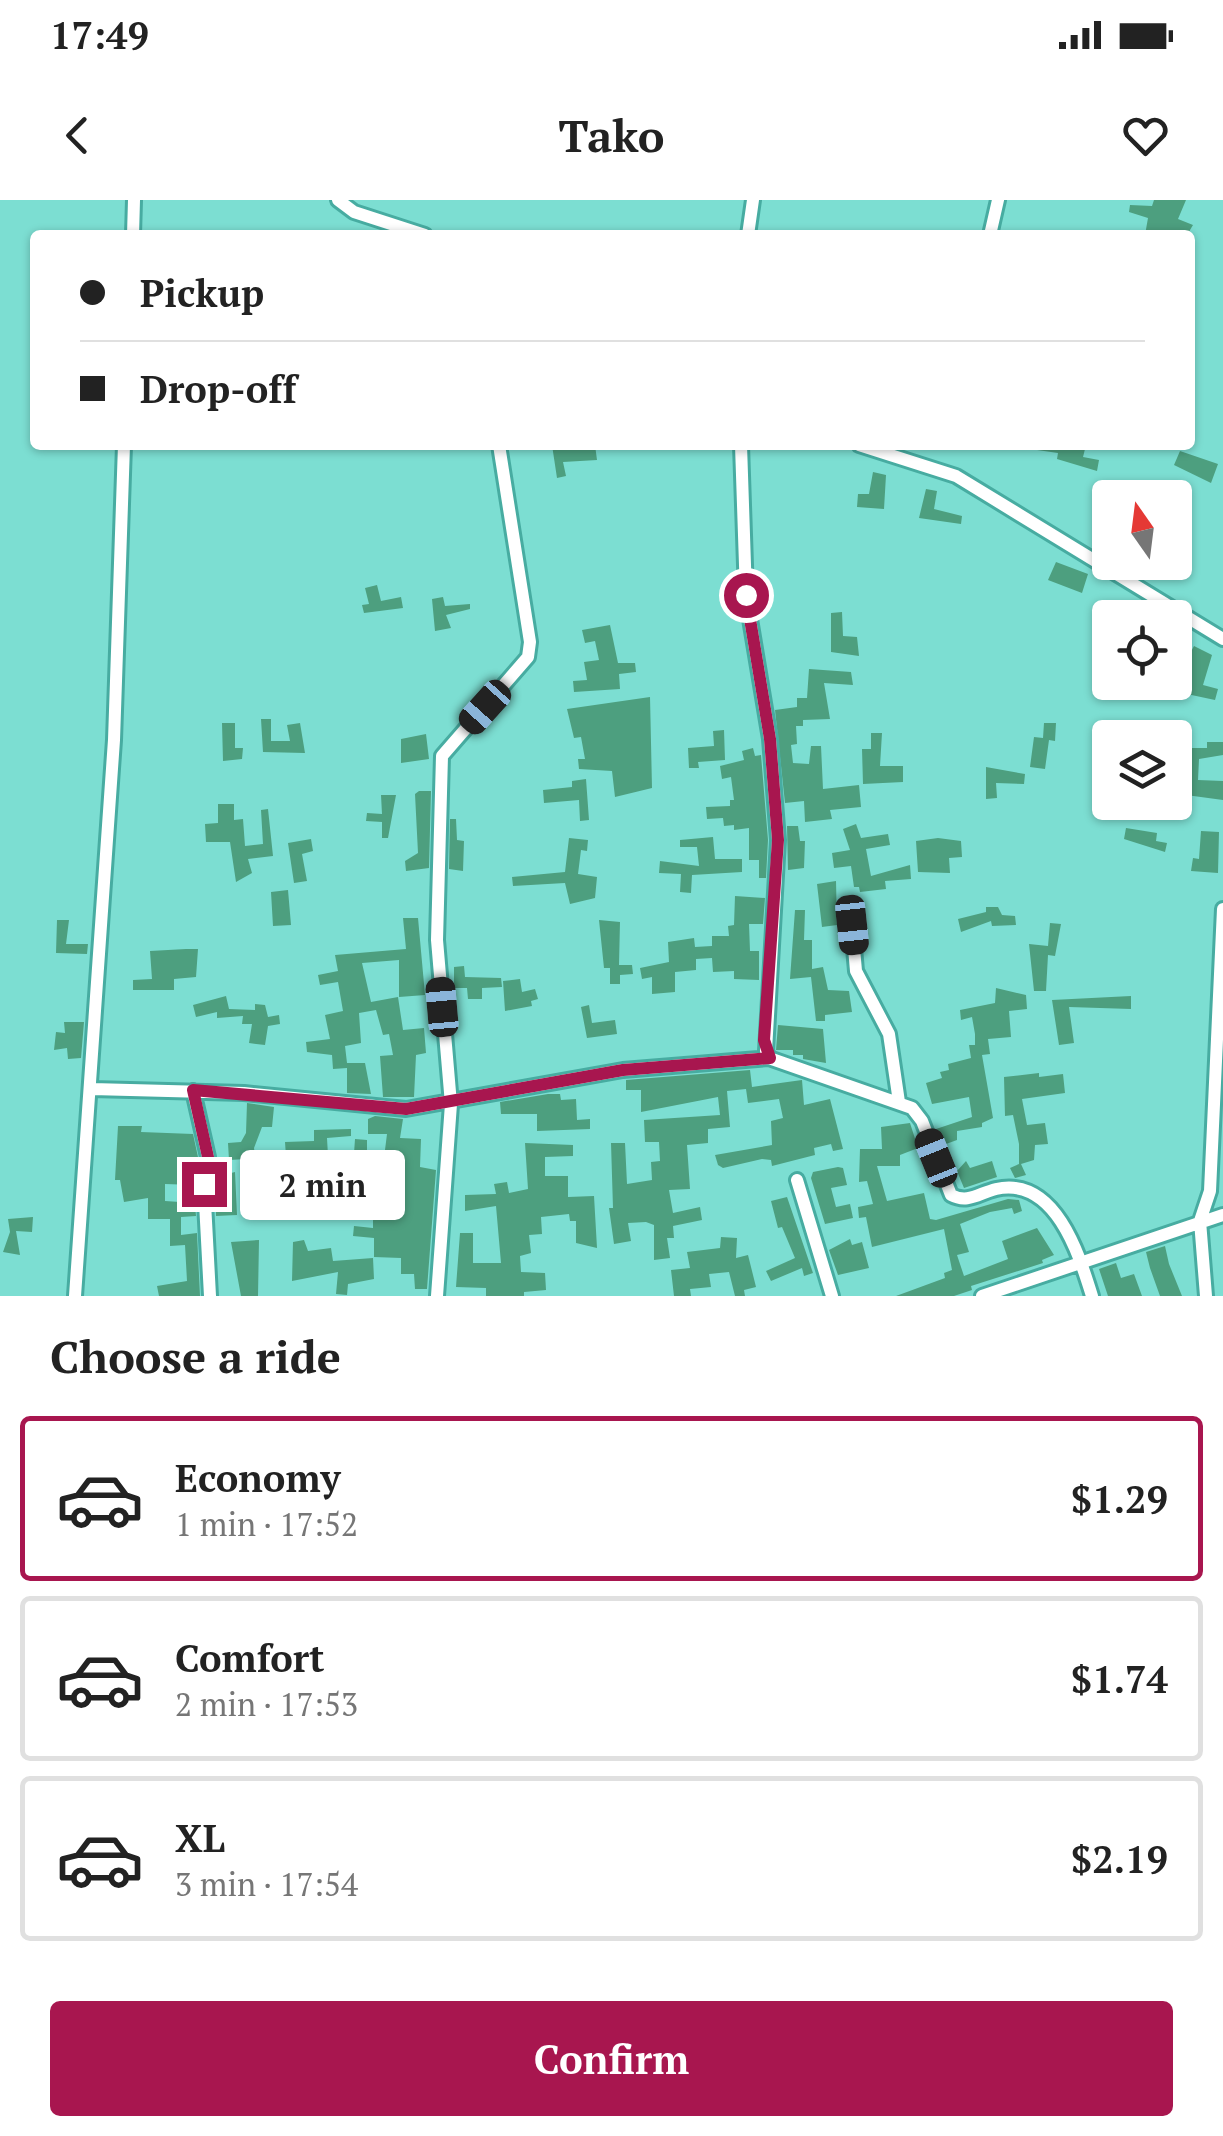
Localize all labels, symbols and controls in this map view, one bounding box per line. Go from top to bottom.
text: 17:49 [50,10,149,60]
text: Tako [558,105,665,165]
icon: back [50,108,105,163]
icon: heart [1118,108,1173,163]
text: Pickup [140,268,264,318]
text: Drop-off [140,364,297,414]
north arrow [1092,480,1192,580]
map controls [1092,480,1192,820]
route start [724,573,769,618]
button: locate [1092,600,1192,700]
car [454,675,516,739]
button: layers [1092,720,1192,820]
car [834,894,870,956]
car [424,976,460,1038]
car [911,1125,961,1191]
callout: 2 min [239,1149,404,1219]
route end [182,1162,227,1207]
text: 2 min [279,1164,366,1206]
text: Choose a ride [50,1326,341,1386]
text: Economy [175,1453,341,1503]
icon: car [55,1454,145,1544]
text: $1.29 [1071,1474,1168,1524]
text: 1 min · 17:52 [175,1503,358,1545]
text: Comfort [175,1633,324,1683]
icon: car [55,1634,145,1724]
text: $1.74 [1071,1654,1168,1704]
text: 2 min · 17:53 [175,1683,358,1725]
text: XL [175,1813,225,1863]
icon: car [55,1814,145,1904]
text: $2.19 [1071,1834,1168,1884]
text: 3 min · 17:54 [175,1863,358,1905]
button: Confirm [50,2001,1173,2116]

